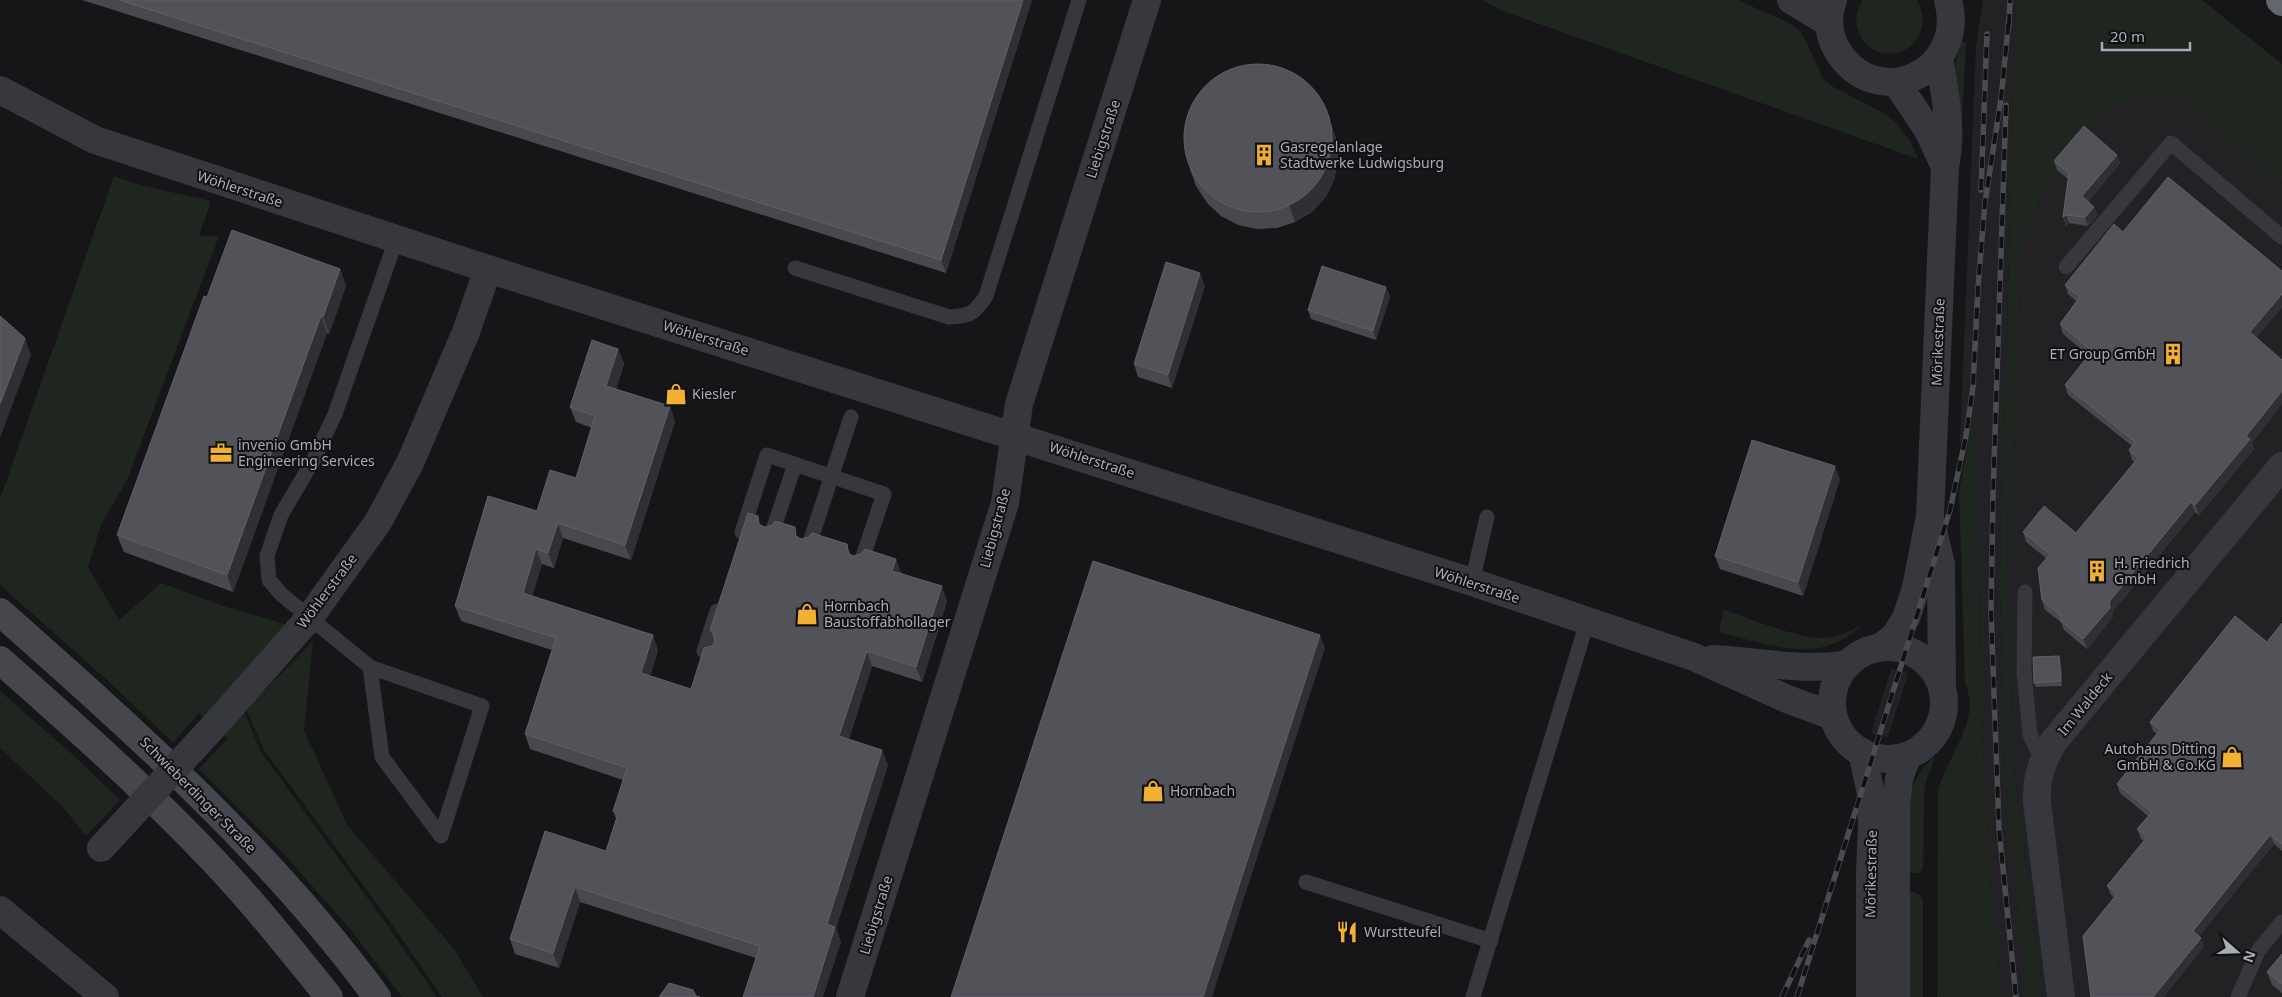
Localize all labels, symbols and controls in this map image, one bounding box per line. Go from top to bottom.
scale bar [2102,20,2190,52]
text: 20 m [2110,26,2145,46]
street label: Liebigstraße [1081,97,1124,181]
place label: Gasregelanlage Stadtwerke Ludwigsburg [1280,137,1444,172]
building icon: Gasregelanlage Stadtwerke Ludwigsburg [1251,142,1277,168]
street label: Wöhlerstraße [195,166,286,211]
street label: Mörikestraße [1926,298,1949,386]
street label: Wöhlerstraße [661,315,752,360]
building icon: ET Group GmbH [2160,341,2186,367]
place label: ET Group GmbH [2049,344,2156,363]
shop icon: Kiesler [663,381,689,407]
place label: Kiesler [692,384,736,403]
place label: invenio GmbH Engineering Services [238,435,375,470]
street label: Wöhlerstraße [1047,437,1138,482]
office icon: invenio GmbH Engineering Services [208,440,234,466]
street label: Liebigstraße [975,486,1014,570]
street label: Wöhlerstraße [292,549,361,632]
place label: H. Friedrich GmbH [2114,553,2190,588]
building icon: H. Friedrich GmbH [2084,558,2110,584]
street label: Wöhlerstraße [1432,562,1523,607]
place label: Hornbach Baustoffabhollager [824,596,951,631]
shop icon: Hornbach Baustoffabhollager [794,601,820,627]
street label: Im Waldeck [2053,668,2116,739]
street label: Schwieberdinger Straße [136,732,261,857]
place label: Autohaus Ditting GmbH & Co.KG [2105,739,2216,774]
shop icon: Autohaus Ditting GmbH & Co.KG [2219,744,2245,770]
shop icon: Hornbach [1140,778,1166,804]
place label: Hornbach [1170,781,1235,800]
street label: Mörikestraße [1860,830,1881,918]
street label: Liebigstraße [855,873,897,957]
restaurant icon: Wurstteufel [1334,919,1360,945]
place label: Wurstteufel [1364,922,1441,941]
north arrow [2212,927,2262,977]
text: N [2239,948,2261,965]

